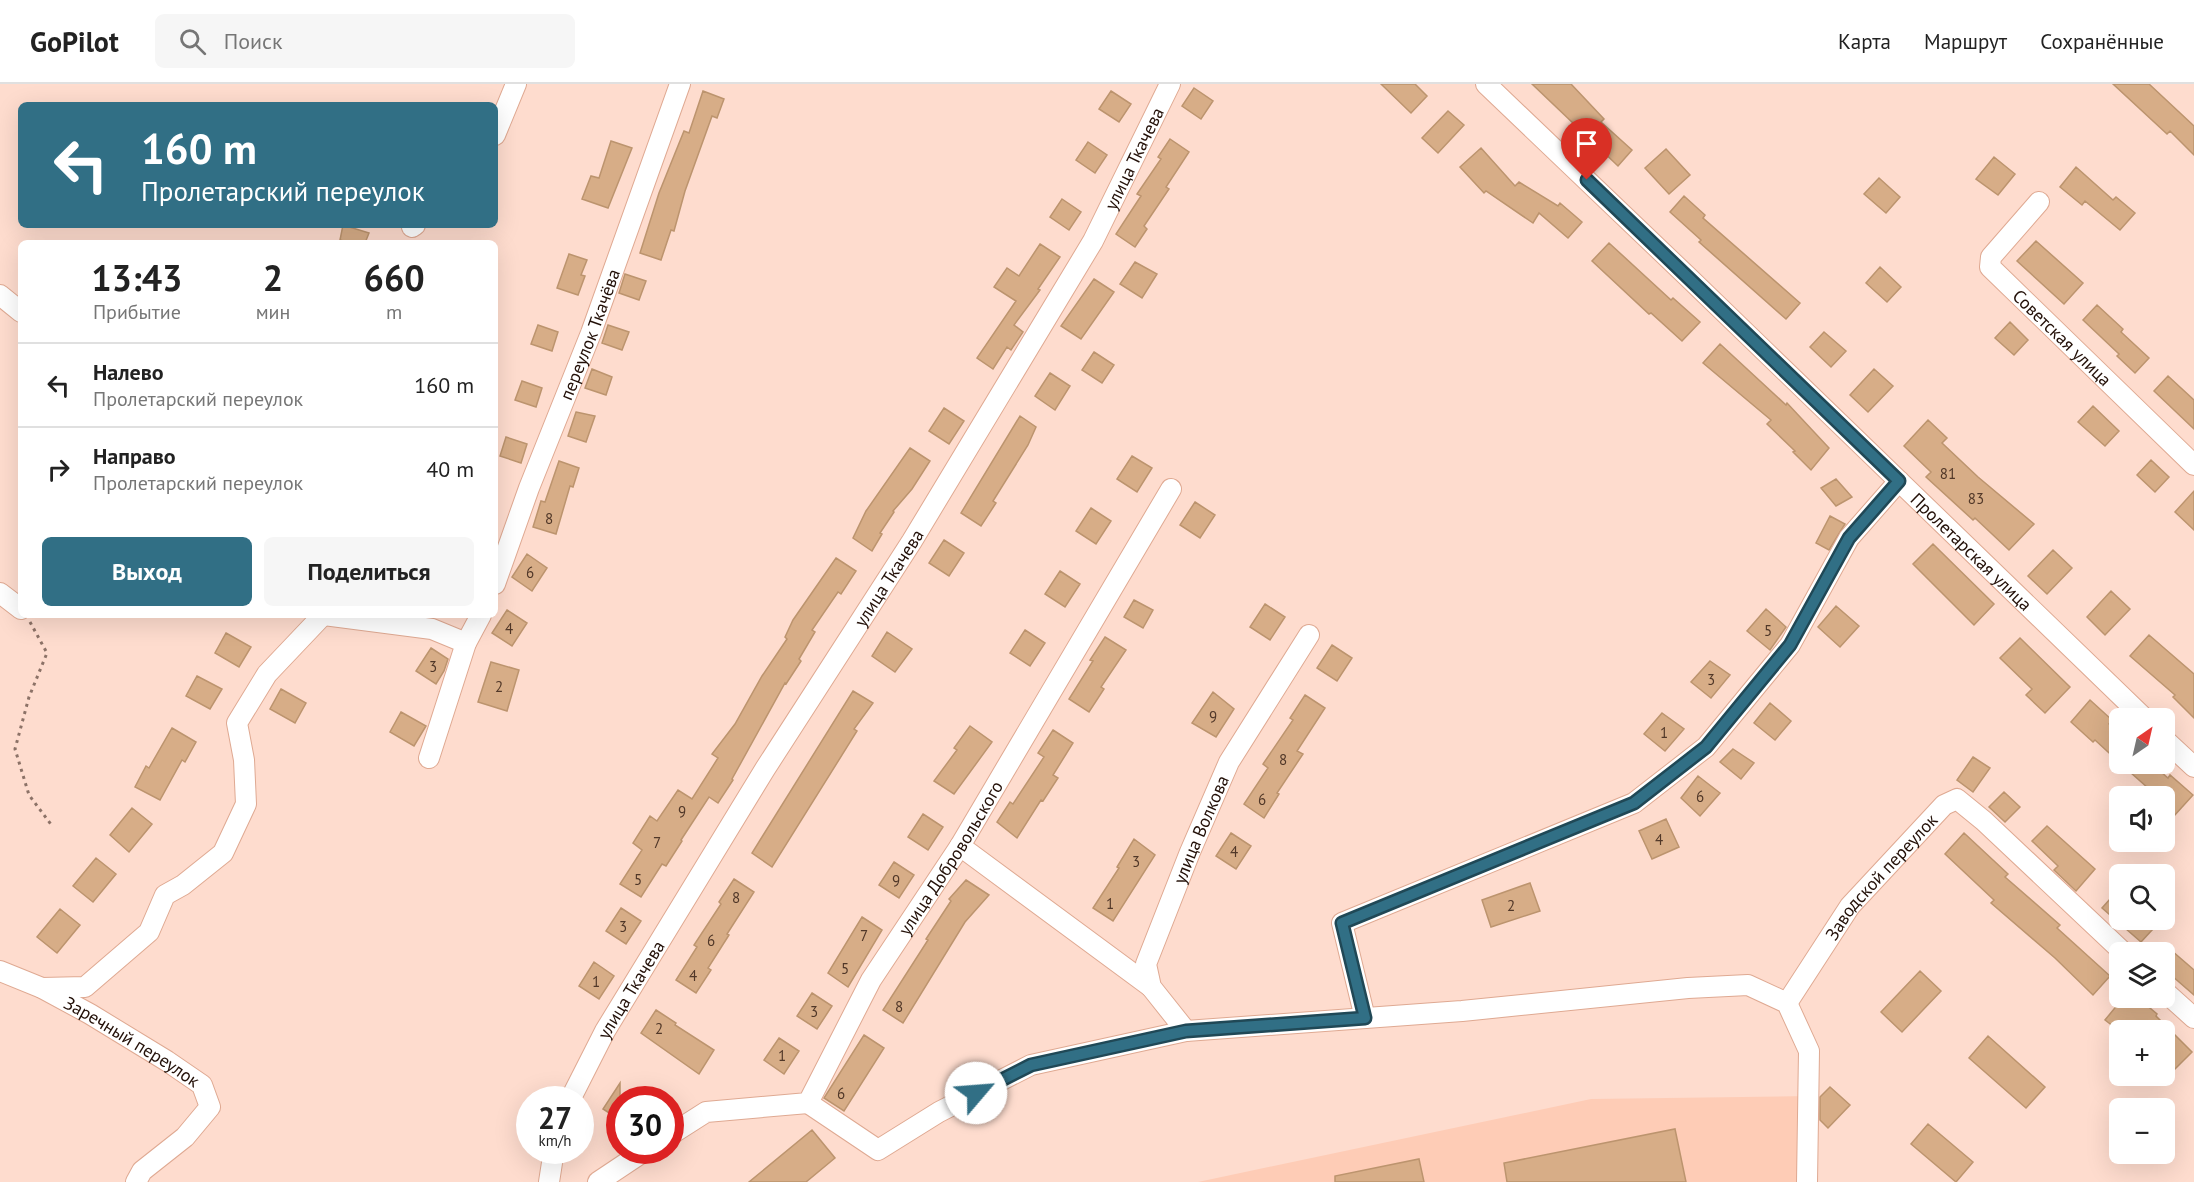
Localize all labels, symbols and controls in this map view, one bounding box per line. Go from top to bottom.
search box [155,14,575,68]
text: GoPilot [30,23,119,60]
icon: search [176,25,209,58]
text: Поиск [224,27,282,55]
text: Карта [1838,28,1891,55]
text: Маршрут [1924,28,2007,55]
text: Сохранённые [2040,28,2164,55]
street label: улица Ткачева [1099,103,1168,214]
pin [1561,118,1612,180]
text: 160 m [141,121,257,176]
icon: left [42,126,120,204]
icon: arrive [1570,127,1603,160]
text: Пролетарский переулок [141,174,425,208]
text: 13:43 [91,254,183,301]
text: 2 [263,254,283,301]
text: 660 [364,254,425,301]
street label: переулок Ткачёва [554,266,625,403]
street label: Советская улица [2008,284,2117,391]
text: Прибытие [93,299,181,325]
text: мин [256,299,290,325]
text: m [386,299,402,325]
text: Налево [93,358,164,386]
icon: left [42,369,75,402]
text: 160 m [414,371,474,399]
text: Пролетарский переулок [93,386,303,412]
text: Направо [93,442,176,470]
icon: right [42,453,75,486]
text: 40 m [426,455,474,483]
house number: 81 [1940,464,1956,483]
text: Пролетарский переулок [93,470,303,496]
street label: Пролетарская улица [1906,487,2037,615]
house number: 83 [1968,489,1984,508]
house number: 8 [545,509,553,528]
street label: улица Ткачева [848,525,928,631]
button: Выход [42,537,252,606]
button: Поделиться [264,537,474,606]
house number: 6 [526,563,534,582]
house number: 4 [505,619,513,638]
house number: 5 [1764,621,1772,640]
house number: 3 [429,657,437,676]
house number: 3 [1707,670,1715,689]
house number: 2 [495,677,503,696]
house number: 9 [1209,707,1217,726]
north arrow [2109,708,2175,774]
map controls [2109,708,2175,1164]
house number: 1 [1660,723,1668,742]
house number: 8 [1279,750,1287,769]
street label: улица Волкова [1167,771,1233,887]
street label: улица Добровольского [893,776,1008,939]
button: sound [2109,786,2175,852]
house number: 6 [1696,787,1704,806]
house number: 6 [1258,790,1266,809]
house number: 9 [678,802,686,821]
street label: Заводской переулок [1820,808,1942,944]
house number: 4 [1655,830,1663,849]
house number: 7 [653,833,661,852]
house number: 4 [1230,842,1238,861]
house number: 3 [1132,852,1140,871]
button: search [2109,864,2175,930]
house number: 5 [634,870,642,889]
house number: 9 [892,871,900,890]
house number: 8 [732,888,740,907]
house number: 1 [1106,894,1114,913]
house number: 2 [1507,896,1515,915]
house number: 3 [619,917,627,936]
house number: 7 [860,926,868,945]
house number: 6 [707,931,715,950]
street label: улица Ткачева [592,936,669,1043]
button: layers [2109,942,2175,1008]
house number: 5 [841,959,849,978]
house number: 4 [689,966,697,985]
house number: 1 [592,972,600,991]
street label: Заречный переулок [60,991,205,1092]
house number: 8 [895,997,903,1016]
house number: 3 [810,1002,818,1021]
house number: 2 [655,1019,663,1038]
button: + [2109,1020,2175,1086]
house number: 1 [778,1046,786,1065]
position arrow [944,1061,1008,1125]
house number: 6 [837,1084,845,1103]
speed limit sign: 30 [606,1086,684,1164]
text: 27 [538,1098,572,1137]
button: − [2109,1098,2175,1164]
text: km/h [539,1131,571,1150]

